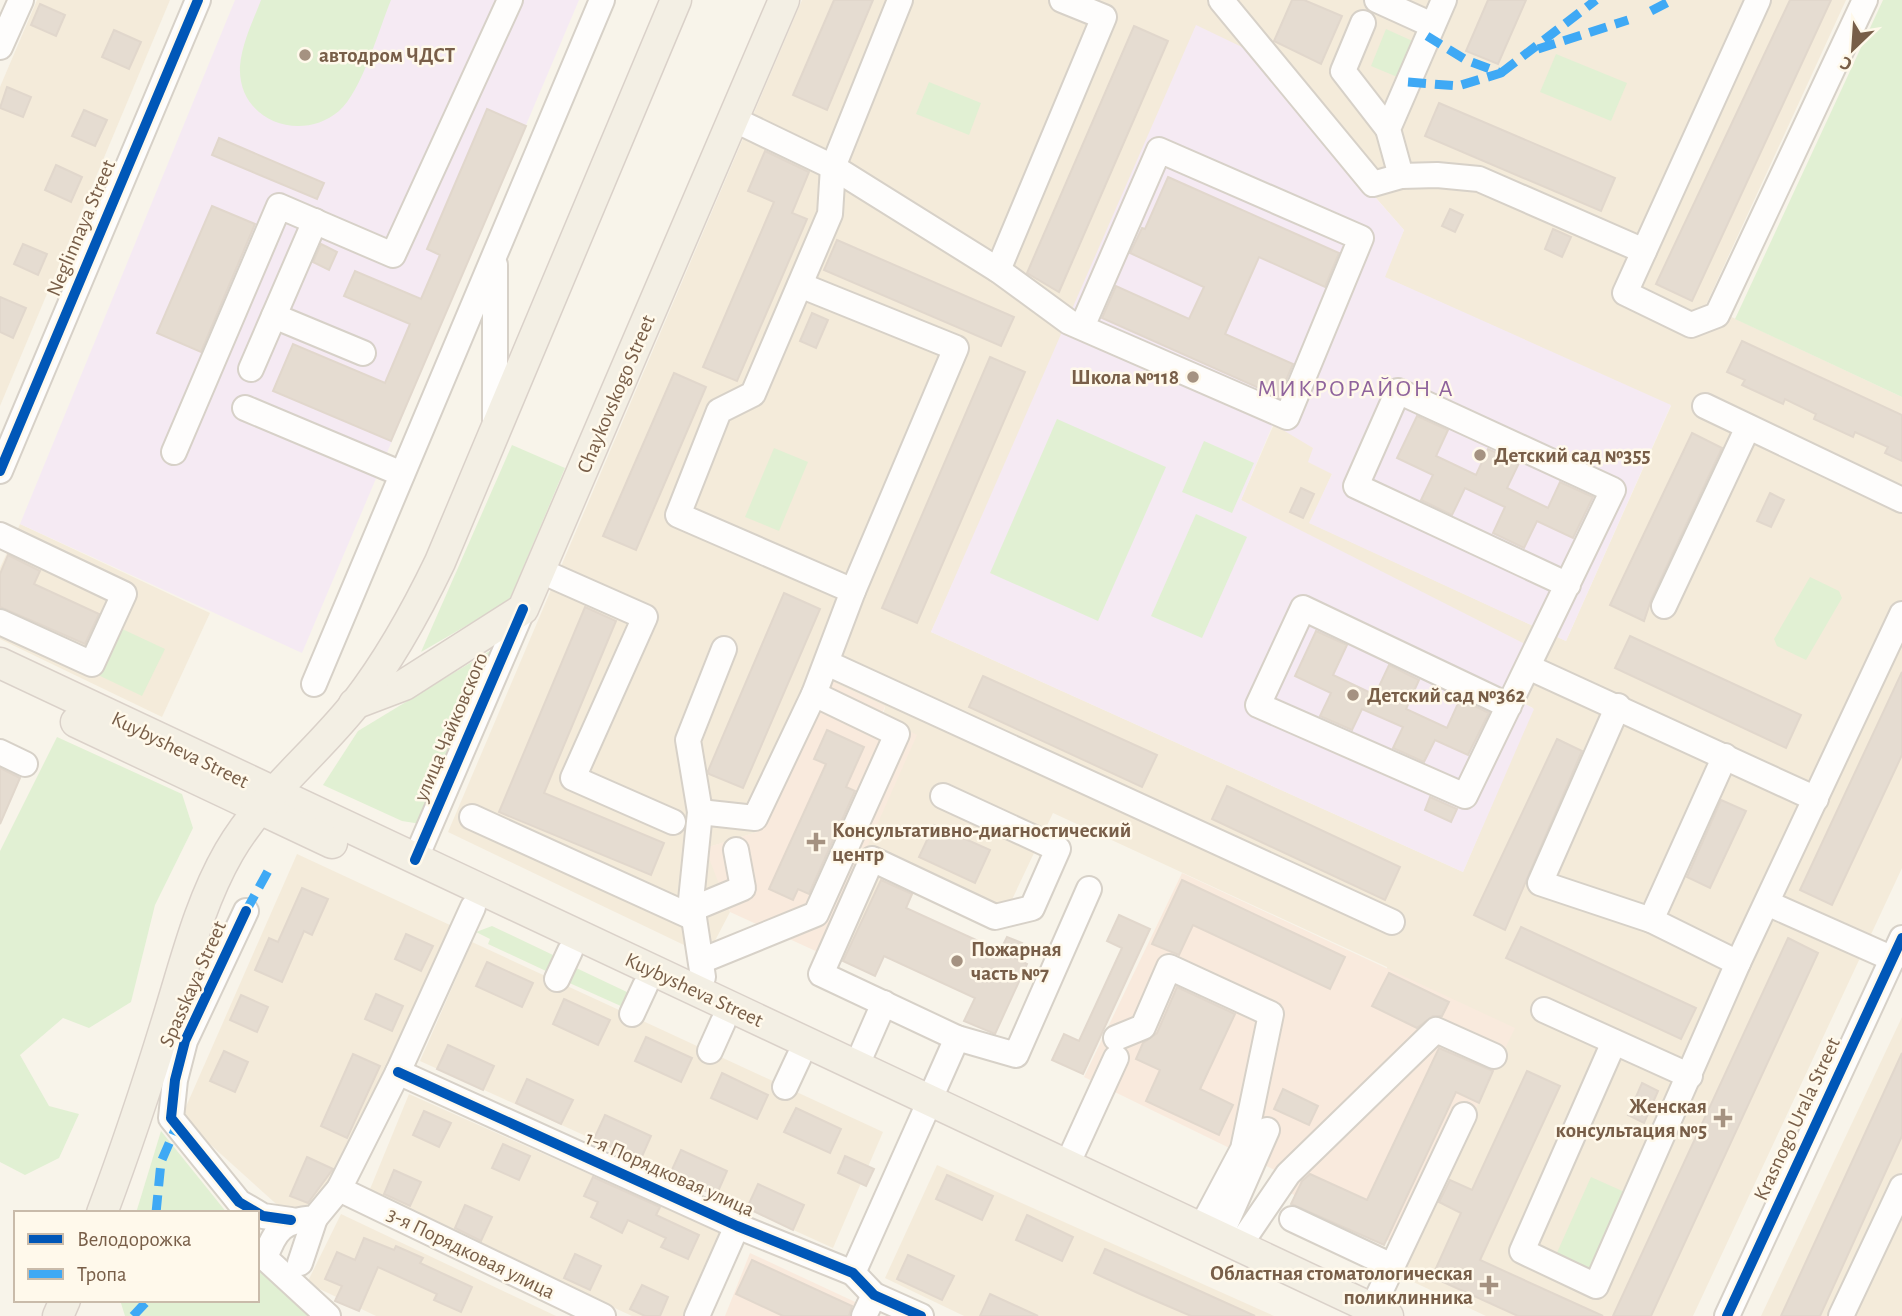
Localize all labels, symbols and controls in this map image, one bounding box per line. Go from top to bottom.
north arrow [1818,14,1888,84]
place label: автодром ЧДСТ [319,45,456,66]
marker: автодром ЧДСТ [297,47,313,63]
text: С [1838,52,1855,74]
street label: Neglinnaya Street [43,156,119,299]
street label: Chaykovskogo Street [573,312,659,476]
place label: Школа №118 [1071,367,1179,388]
marker: Школа №118 [1185,369,1201,385]
district label: МИКРОРАЙОН А [1257,377,1455,401]
place label: Детский сад №355 [1494,445,1651,466]
marker: Детский сад №355 [1472,447,1488,463]
street label: улица Чайковского [410,650,492,805]
place label: Детский сад №362 [1367,685,1526,706]
marker: Детский сад №362 [1345,687,1361,703]
street label: Kuybysheva Street [108,708,252,792]
place label: Консультативно-диагностический центр [832,820,1131,865]
marker: Консультативно-диагностический центр [806,832,826,852]
street label: Spasskaya Street [156,917,230,1050]
place label: Пожарная часть №7 [971,939,1062,984]
street label: Kuybysheva Street [622,949,766,1031]
marker: Пожарная часть №7 [949,953,965,969]
street label: Krasnogo Urala Street [1750,1034,1844,1204]
place label: Женская консультация №5 [1556,1096,1707,1141]
marker: Женская консультация №5 [1713,1108,1733,1128]
street label: 1-я Порядковая улица [582,1127,758,1221]
street label: 3-я Порядковая улица [384,1203,559,1303]
legend [14,1211,259,1302]
text: Велодорожка [77,1229,192,1250]
place label: Областная стоматологическая поликлинника [1210,1263,1473,1308]
text: Тропа [77,1264,127,1285]
marker: Областная стоматологическая поликлинника [1479,1275,1499,1295]

